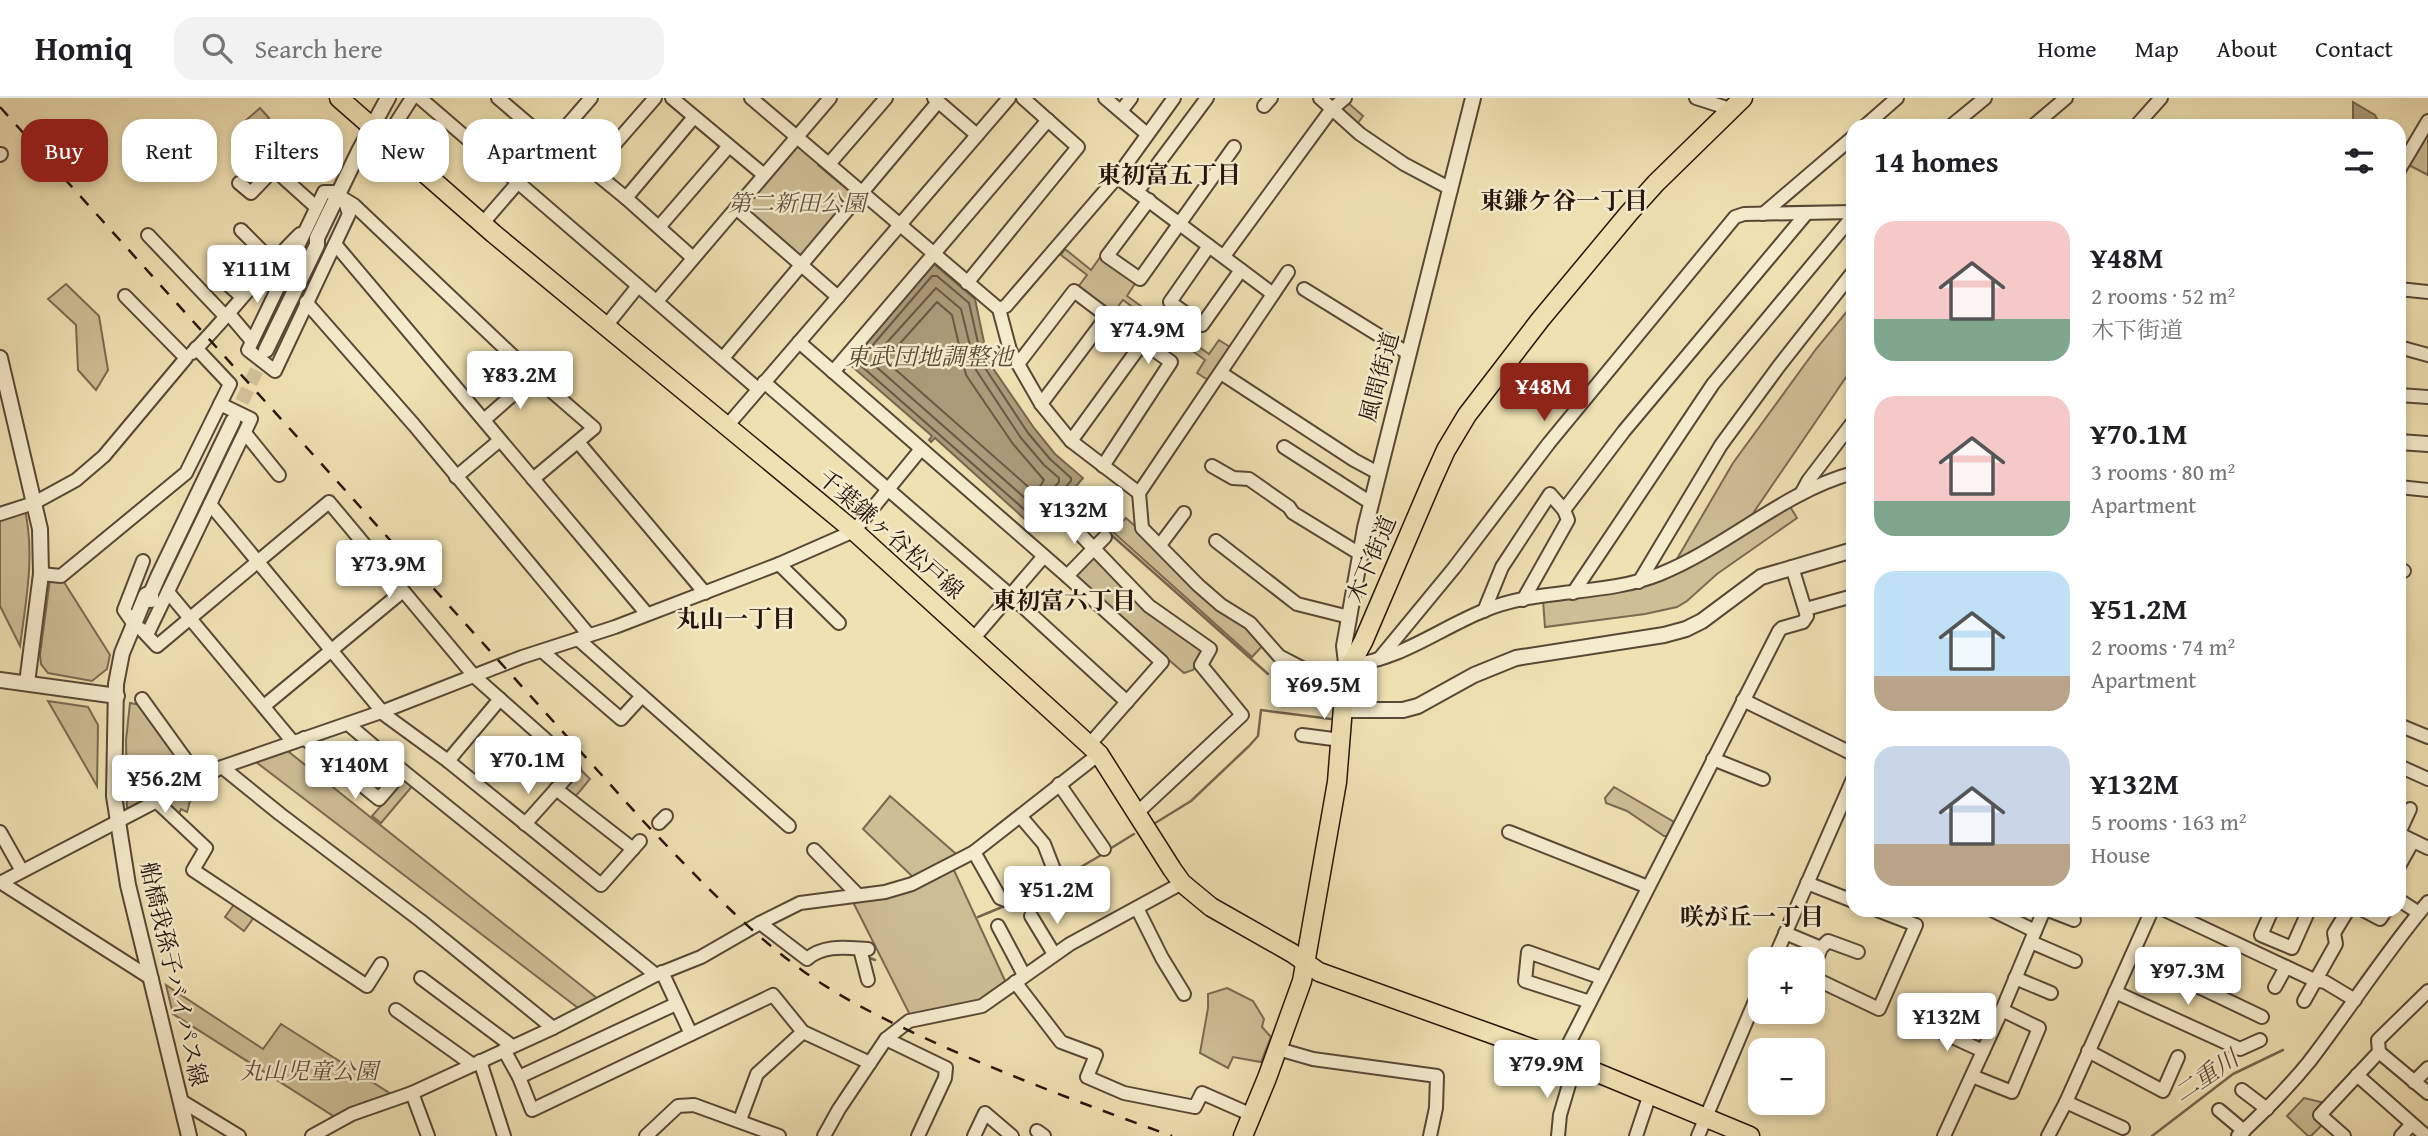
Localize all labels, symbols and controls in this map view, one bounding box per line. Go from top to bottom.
search box [174,17,664,80]
text: Homiq [35,24,132,72]
icon: search [198,29,236,67]
text: Search here [254,29,383,68]
text: Home [2038,31,2097,66]
text: Map [2135,31,2179,66]
text: About [2217,31,2277,66]
text: Contact [2315,31,2393,66]
chip: Buy [21,119,108,182]
chip: Rent [122,119,217,182]
chip: Filters [231,119,343,182]
chip: New [357,119,449,182]
chip: Apartment [463,119,621,182]
text: 14 homes [1874,139,1999,183]
icon: filters [2340,142,2378,180]
district label: 東初富五丁目 [1097,157,1241,192]
district label: 東鎌ケ谷一丁目 [1480,183,1648,218]
park label: 第二新田公園 [728,186,870,219]
text: ¥48M [2091,235,2163,279]
pin: ¥111M [208,246,306,305]
icon: home [1930,249,2014,333]
text: ¥111M [223,251,291,284]
text: 2 rooms · 52 m² [2091,279,2235,312]
pin: ¥74.9M [1091,306,1205,366]
text: ¥74.9M [1111,312,1185,345]
text: 木下街道 [2091,313,2183,346]
street label: 風間街道 [1351,328,1406,426]
water label: 東武団地調整池 [845,339,1016,374]
pin: ¥83.2M [463,352,577,411]
text: ¥83.2M [483,357,557,390]
pin: ¥48M [1503,364,1585,423]
text: ¥48M [1516,369,1572,402]
text: ¥70.1M [2091,411,2187,455]
icon: home [1930,424,2014,508]
text: 3 rooms · 80 m² [2091,455,2235,488]
street label: 千葉鎌ヶ谷松戸線 [811,461,972,606]
pin: ¥132M [1025,486,1123,546]
text: Apartment [2091,488,2196,521]
text: ¥132M [1040,492,1108,525]
street label: 木下街道 [1337,510,1404,608]
pin: ¥73.9M [332,540,446,600]
text: ¥73.9M [352,546,426,579]
district label: 東初富六丁目 [992,583,1136,618]
text: ¥51.2M [2091,586,2187,630]
icon: home [1930,599,2014,683]
district label: 丸山一丁目 [676,601,796,636]
text: 2 rooms · 74 m² [2091,630,2235,663]
pin: ¥69.5M [1267,662,1381,721]
text: Apartment [2091,663,2196,696]
text: ¥69.5M [1287,667,1361,700]
pin: ¥70.1M [471,736,585,796]
pin: ¥140M [306,742,404,801]
text: ¥70.1M [491,742,565,775]
text: ¥140M [321,747,389,780]
pin: ¥56.2M [108,756,222,815]
text: ¥56.2M [128,761,202,794]
text: ¥132M [2091,761,2179,805]
icon: home [1930,774,2014,858]
text: 5 rooms · 163 m² [2091,805,2246,838]
text: House [2091,838,2150,871]
street label: 船橋我孫子バイパス線 [133,858,216,1089]
pin: ¥51.2M [1000,866,1114,926]
text: ¥51.2M [1020,872,1094,905]
district label: 咲が丘一丁目 [1680,899,1824,934]
map controls [1748,947,1825,1115]
button: + [1748,947,1825,1024]
pin: ¥97.3M [2131,948,2245,1007]
text: ¥97.3M [2151,953,2225,986]
pin: ¥132M [1898,993,1996,1053]
text: ¥132M [1913,999,1981,1032]
button: − [1748,1038,1825,1115]
water label: 二重川 [2166,1039,2248,1110]
pin: ¥79.9M [1490,1040,1604,1100]
text: ¥79.9M [1510,1046,1584,1079]
park label: 丸山児童公園 [240,1054,382,1087]

